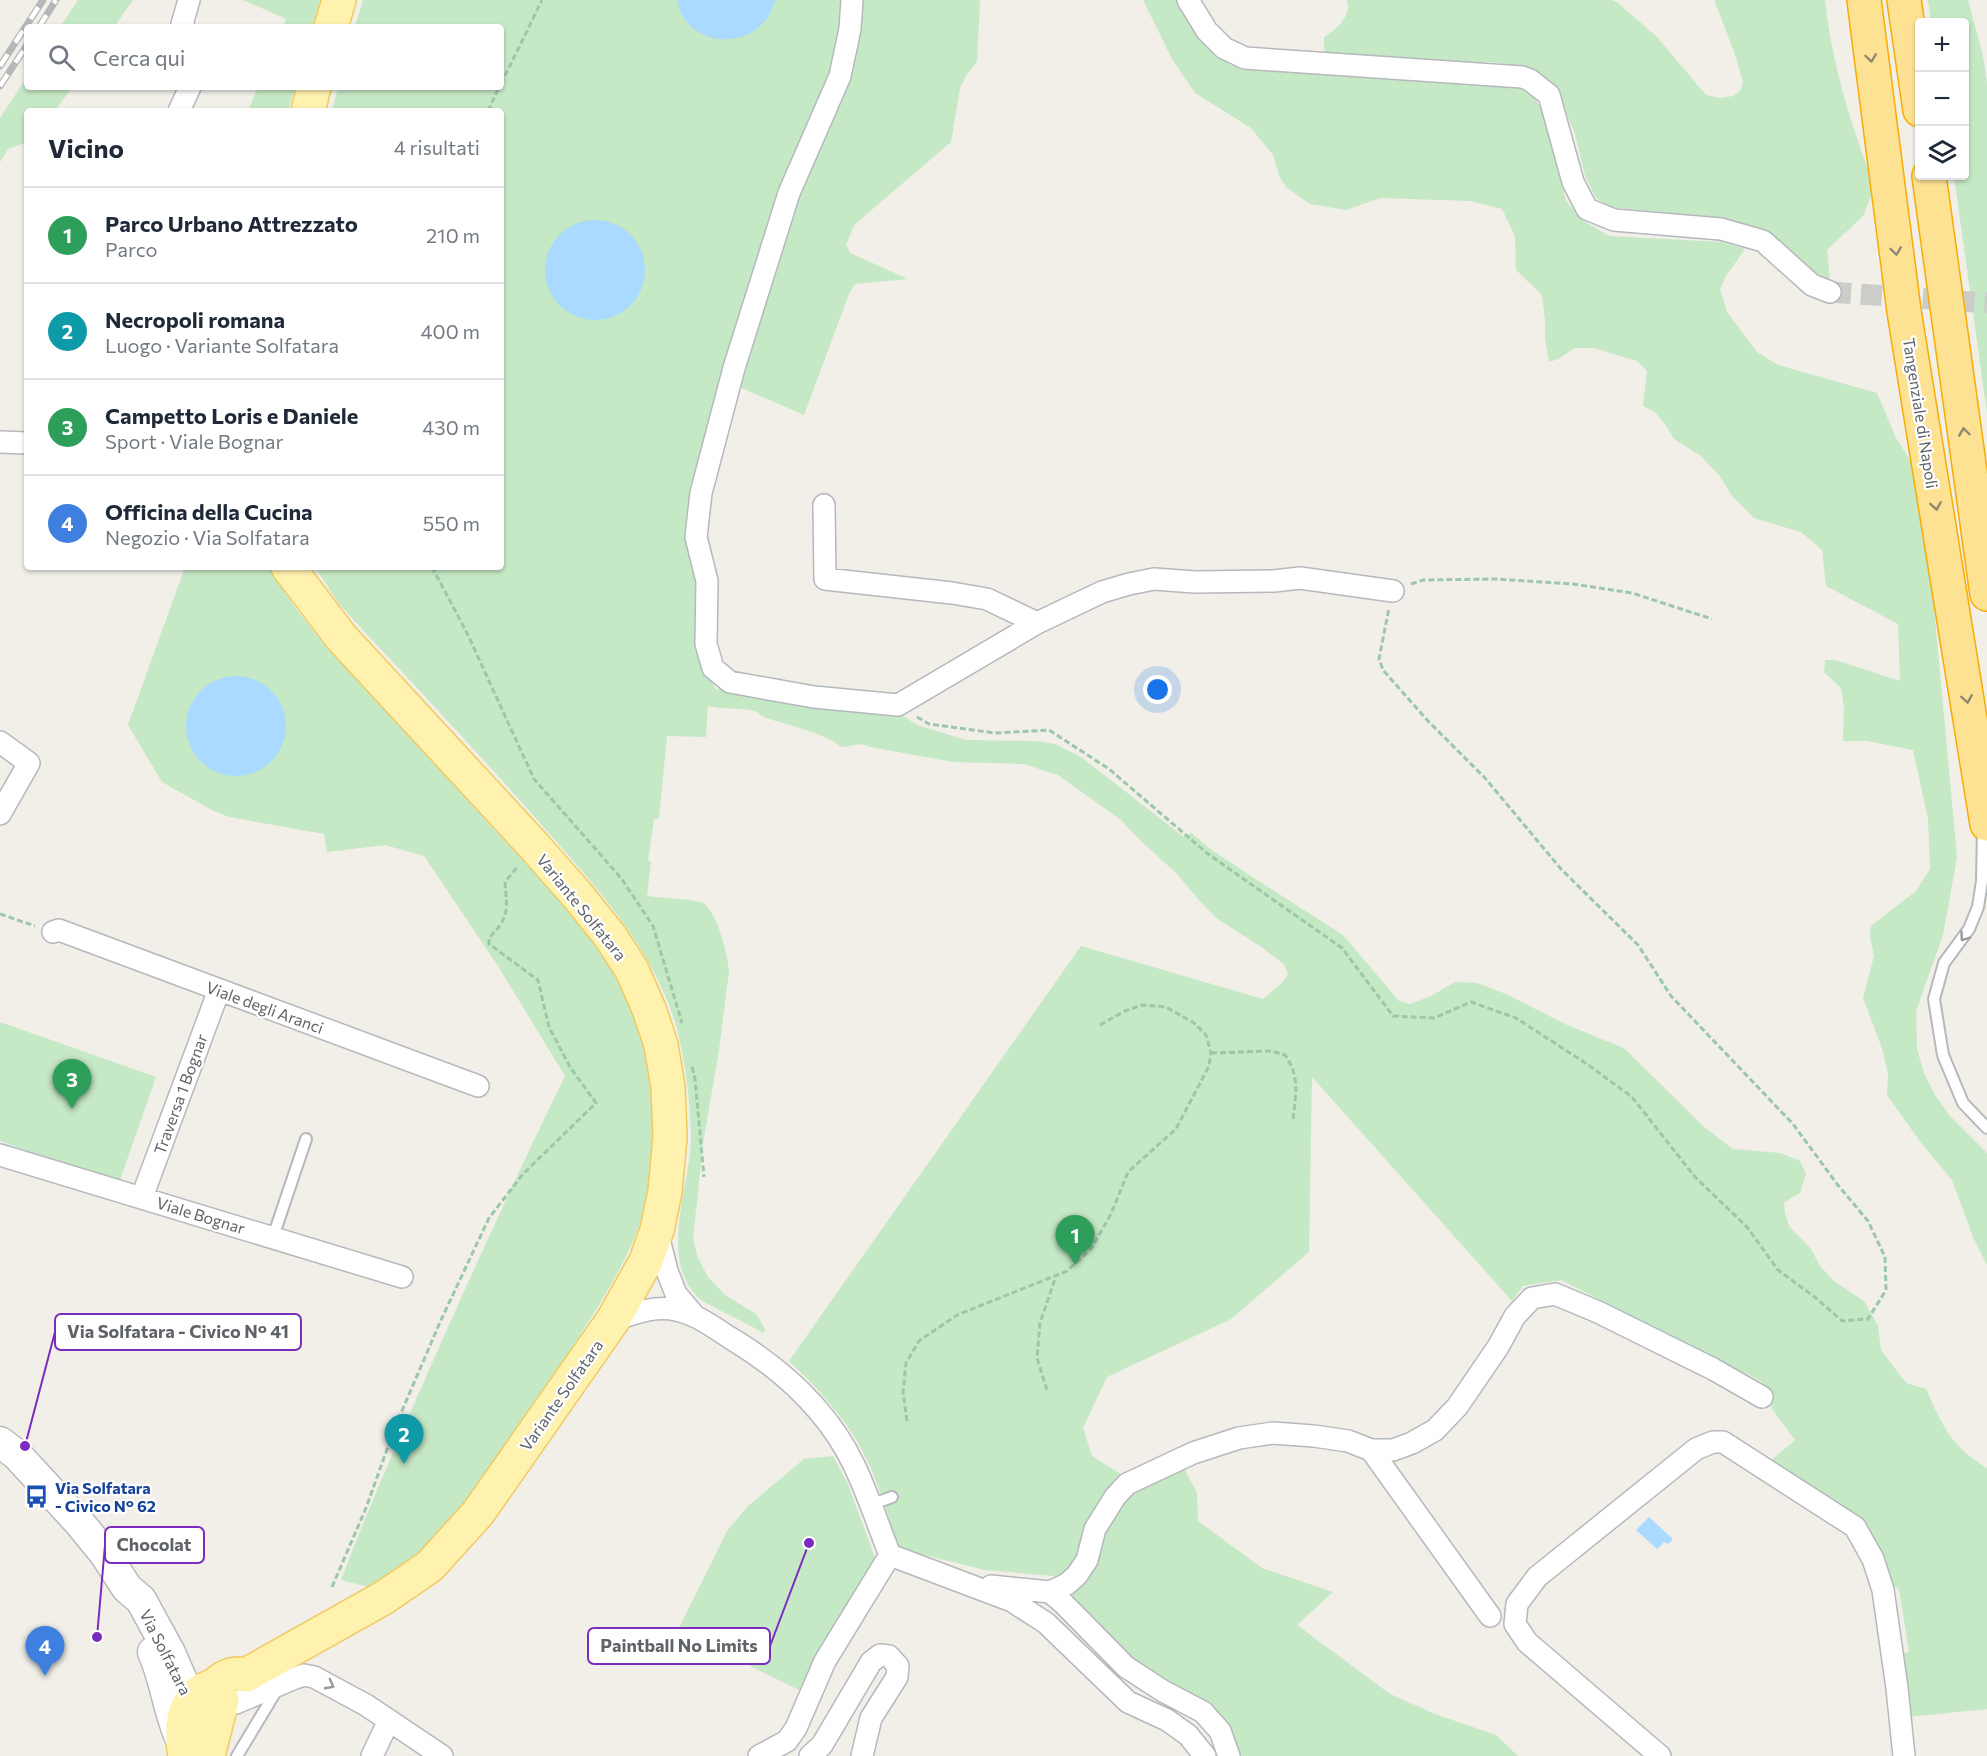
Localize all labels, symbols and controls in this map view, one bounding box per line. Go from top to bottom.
map controls [1915,18,1969,180]
button: + [1915,18,1969,72]
search box [24,24,504,90]
icon: search [45,41,78,74]
text: Cerca qui [93,44,185,71]
one-way arrow [1864,53,1876,63]
button: − [1915,72,1969,126]
button: layers [1915,126,1969,180]
text: Vicino [48,132,124,163]
text: 4 risultati [394,135,480,159]
text: Parco Urbano Attrezzato [105,210,358,237]
text: 1 [63,223,72,247]
text: 210 m [426,223,480,247]
text: Parco [105,237,158,261]
one-way arrow [1890,247,1902,256]
text: Necropoli romana [105,306,285,333]
text: 2 [62,319,73,343]
text: 400 m [421,319,480,343]
text: Luogo · Variante Solfatara [105,333,339,357]
street label: Tangenziale di Napoli [1900,336,1942,490]
text: Campetto Loris e Daniele [105,402,358,429]
text: 3 [62,415,73,439]
text: 430 m [422,415,480,439]
one-way arrow [1959,427,1971,436]
text: Sport · Viale Bognar [105,429,283,453]
text: Officina della Cucina [105,498,313,525]
one-way arrow [1929,501,1942,511]
text: 4 [61,511,74,535]
text: 550 m [423,511,480,535]
text: Negozio · Via Solfatara [105,525,310,549]
your location [1143,675,1172,704]
one-way arrow [1961,694,1973,703]
street label: Variante Solfatara [533,850,631,964]
one-way arrow [1960,930,1971,941]
street label: Viale degli Aranci [204,977,326,1037]
street label: Traversa 1 Bognar [149,1031,211,1157]
pin: 3 [52,1060,92,1109]
street label: Viale Bognar [154,1193,248,1238]
pin: 1 [1056,1216,1094,1265]
callout: Via Solfatara - Civico N° 41 [55,1314,301,1350]
text: Via Solfatara - Civico N° 41 [67,1320,289,1342]
street label: Variante Solfatara [515,1336,607,1454]
pin: 2 [384,1414,424,1464]
place label: Via Solfatara - Civico N° 62 [55,1478,156,1515]
bus stop icon: Via Solfatara - Civico N° 62 [24,1483,50,1509]
callout: Chocolat [105,1527,204,1563]
text: Chocolat [117,1533,192,1555]
street label: Via Solfatara [136,1606,196,1698]
pin: 4 [26,1626,64,1676]
callout: Paintball No Limits [588,1628,770,1664]
text: Paintball No Limits [600,1634,758,1656]
one-way arrow [324,1678,334,1689]

